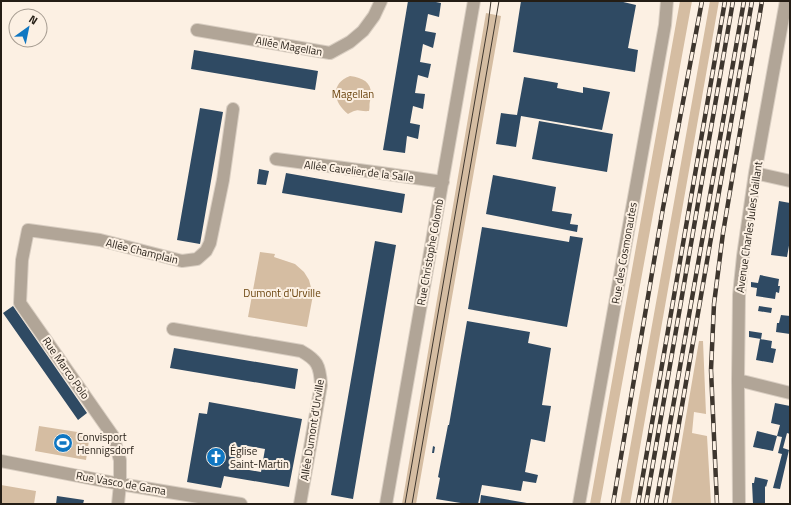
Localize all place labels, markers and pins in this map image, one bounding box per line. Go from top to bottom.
place label: Convisport Hennigsdorf [77,429,134,458]
sports icon: Convisport Hennigsdorf [52,432,74,454]
place label: Église Saint-Martin [230,443,289,472]
church icon: Église Saint-Martin [205,446,227,468]

